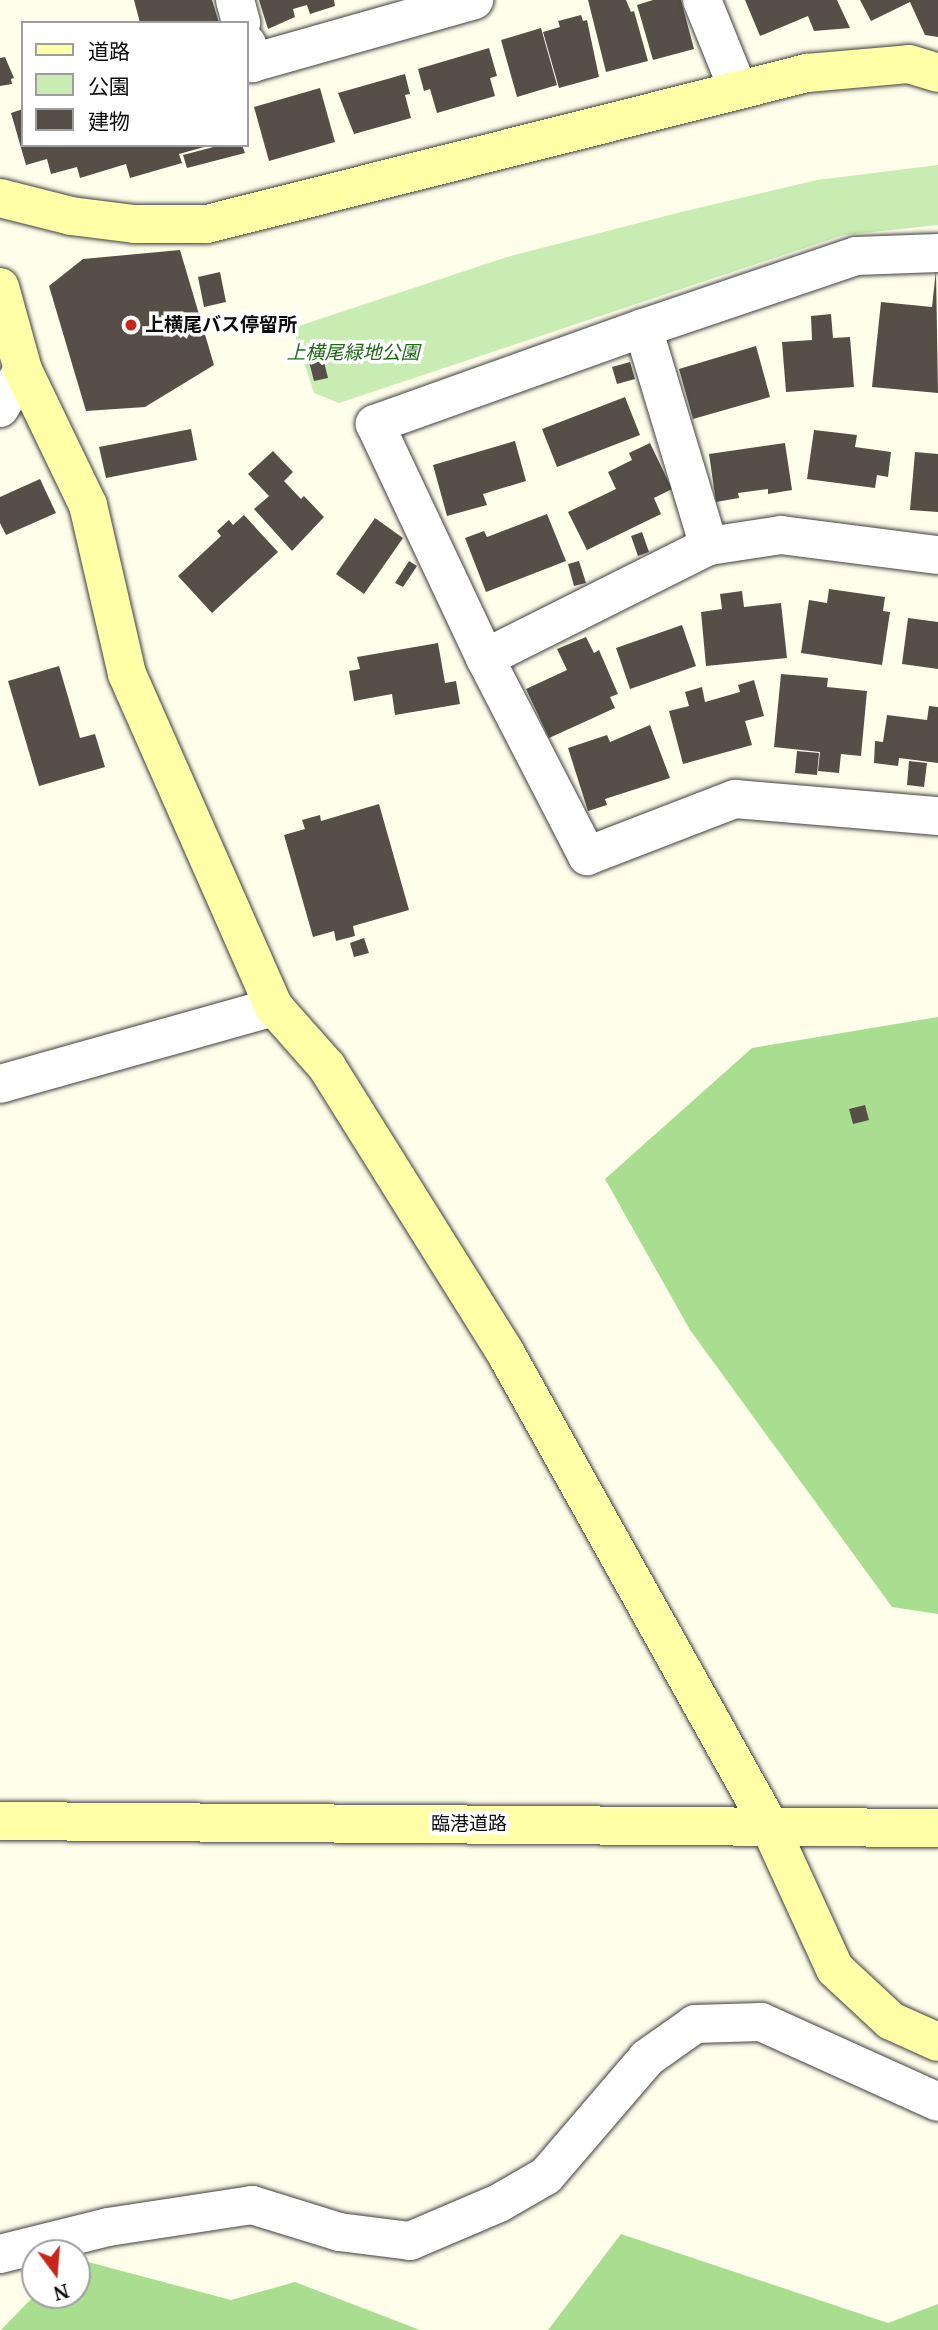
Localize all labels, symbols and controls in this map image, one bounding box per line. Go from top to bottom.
legend [21,21,248,147]
text: 道路 [88,37,130,65]
text: 公園 [88,72,130,100]
text: 建物 [88,107,130,135]
place label: 上横尾バス停留所 [145,314,297,336]
marker: 上横尾バス停留所 [123,317,139,333]
park label: 上横尾緑地公園 [287,342,419,364]
street label: 臨港道路 [431,1813,507,1835]
north arrow [21,2239,91,2309]
text: N [50,2278,72,2307]

